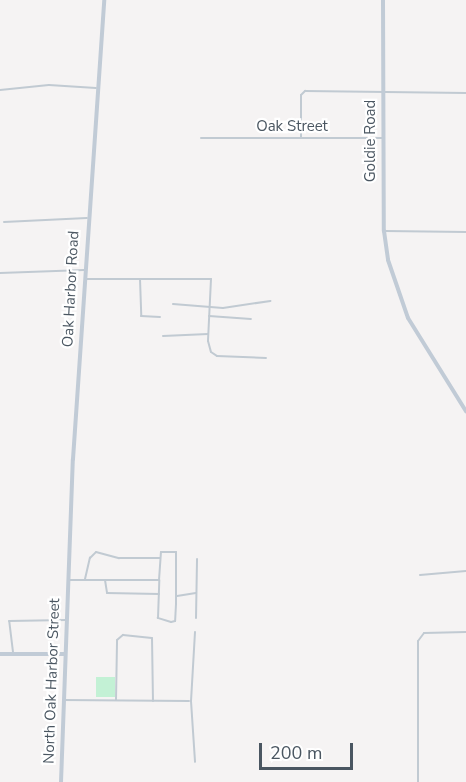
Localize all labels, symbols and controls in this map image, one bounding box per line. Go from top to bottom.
street label: Goldie Road [362,100,380,182]
street label: Oak Street [256,118,328,136]
street label: Oak Harbor Road [59,230,83,348]
street label: North Oak Harbor Street [40,598,64,764]
scale bar [262,731,356,769]
text: 200 m [270,741,322,765]

